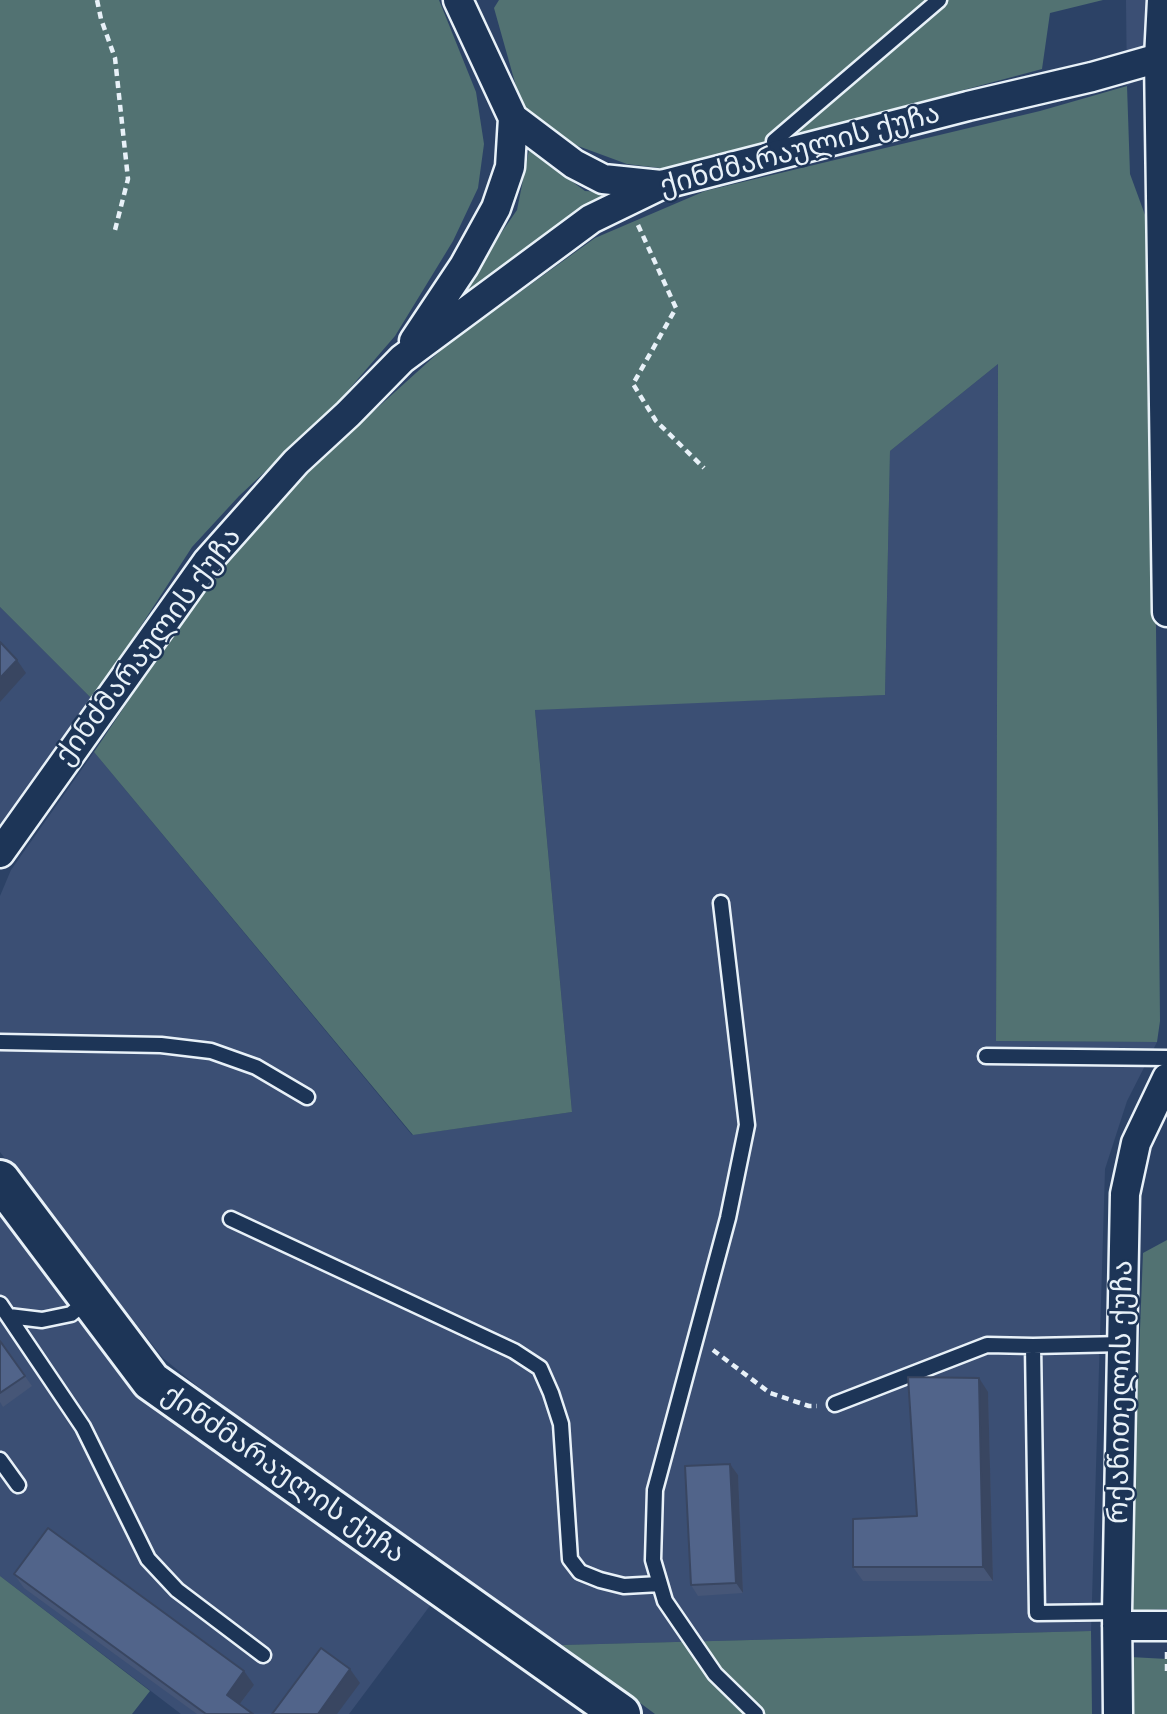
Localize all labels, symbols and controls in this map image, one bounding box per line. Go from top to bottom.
street label: ქინძმარაულის ქუჩა [656,97,944,205]
street label: ქინძმარაულის ქუჩა [49,522,249,772]
street label: რქაწითელის ქუჩა [1103,1260,1141,1524]
street label: ქინძმარაულის ქუჩა [155,1378,411,1572]

